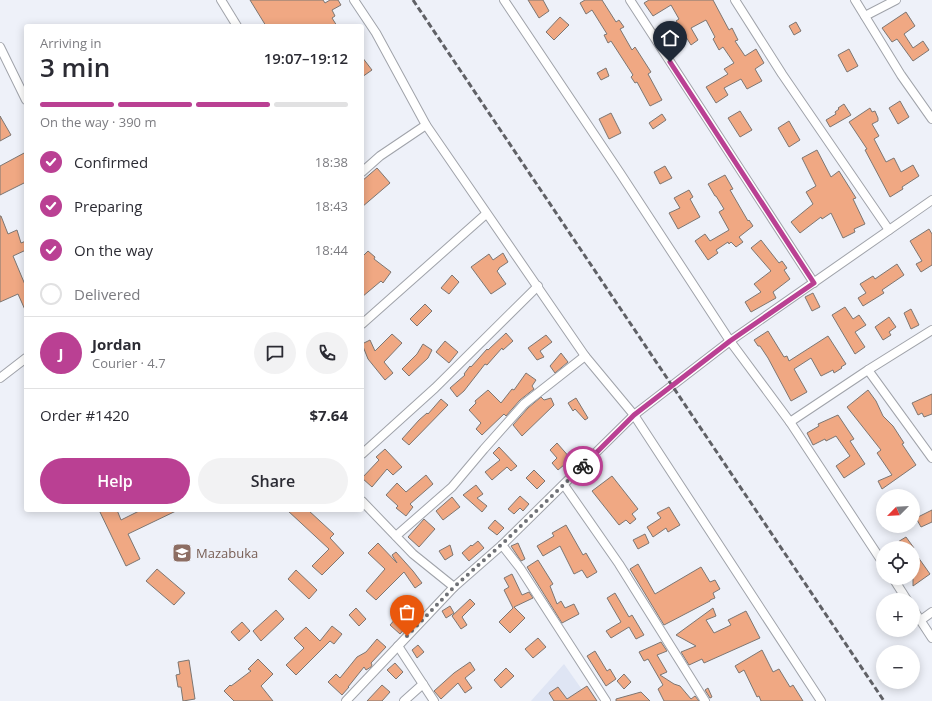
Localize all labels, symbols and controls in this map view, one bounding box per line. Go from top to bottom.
pin [653,21,687,62]
icon: home [659,27,681,49]
text: Arriving in [40,34,102,52]
text: 19:07–19:12 [264,48,348,68]
text: 3 min [40,49,110,85]
text: On the way · 390 m [40,113,156,131]
icon: check [40,151,62,173]
text: Confirmed [74,152,148,172]
text: 18:38 [315,153,348,171]
icon: check [40,195,62,217]
text: Preparing [74,196,142,216]
text: 18:43 [315,197,348,215]
icon: check [40,239,62,261]
text: On the way [74,240,153,260]
text: 18:44 [315,241,348,259]
text: Delivered [74,284,141,304]
button: chat [254,332,296,374]
button: phone [306,332,348,374]
text: Jordan [92,334,141,354]
text: J [59,343,63,363]
text: Courier · 4.7 [92,354,166,372]
text: Order #1420 [40,405,129,425]
text: $7.64 [309,405,348,425]
courier [563,446,603,486]
icon: bike [572,455,594,477]
button: Help [40,458,190,504]
button: Share [198,458,348,504]
north arrow [876,489,920,533]
map controls [876,489,920,689]
button: locate [876,541,920,585]
school or university icon: Mazabuka [171,542,193,564]
place label: Mazabuka [196,544,258,562]
button: + [876,593,920,637]
pin [390,595,424,636]
icon: bag [396,601,418,623]
button: − [876,645,920,689]

